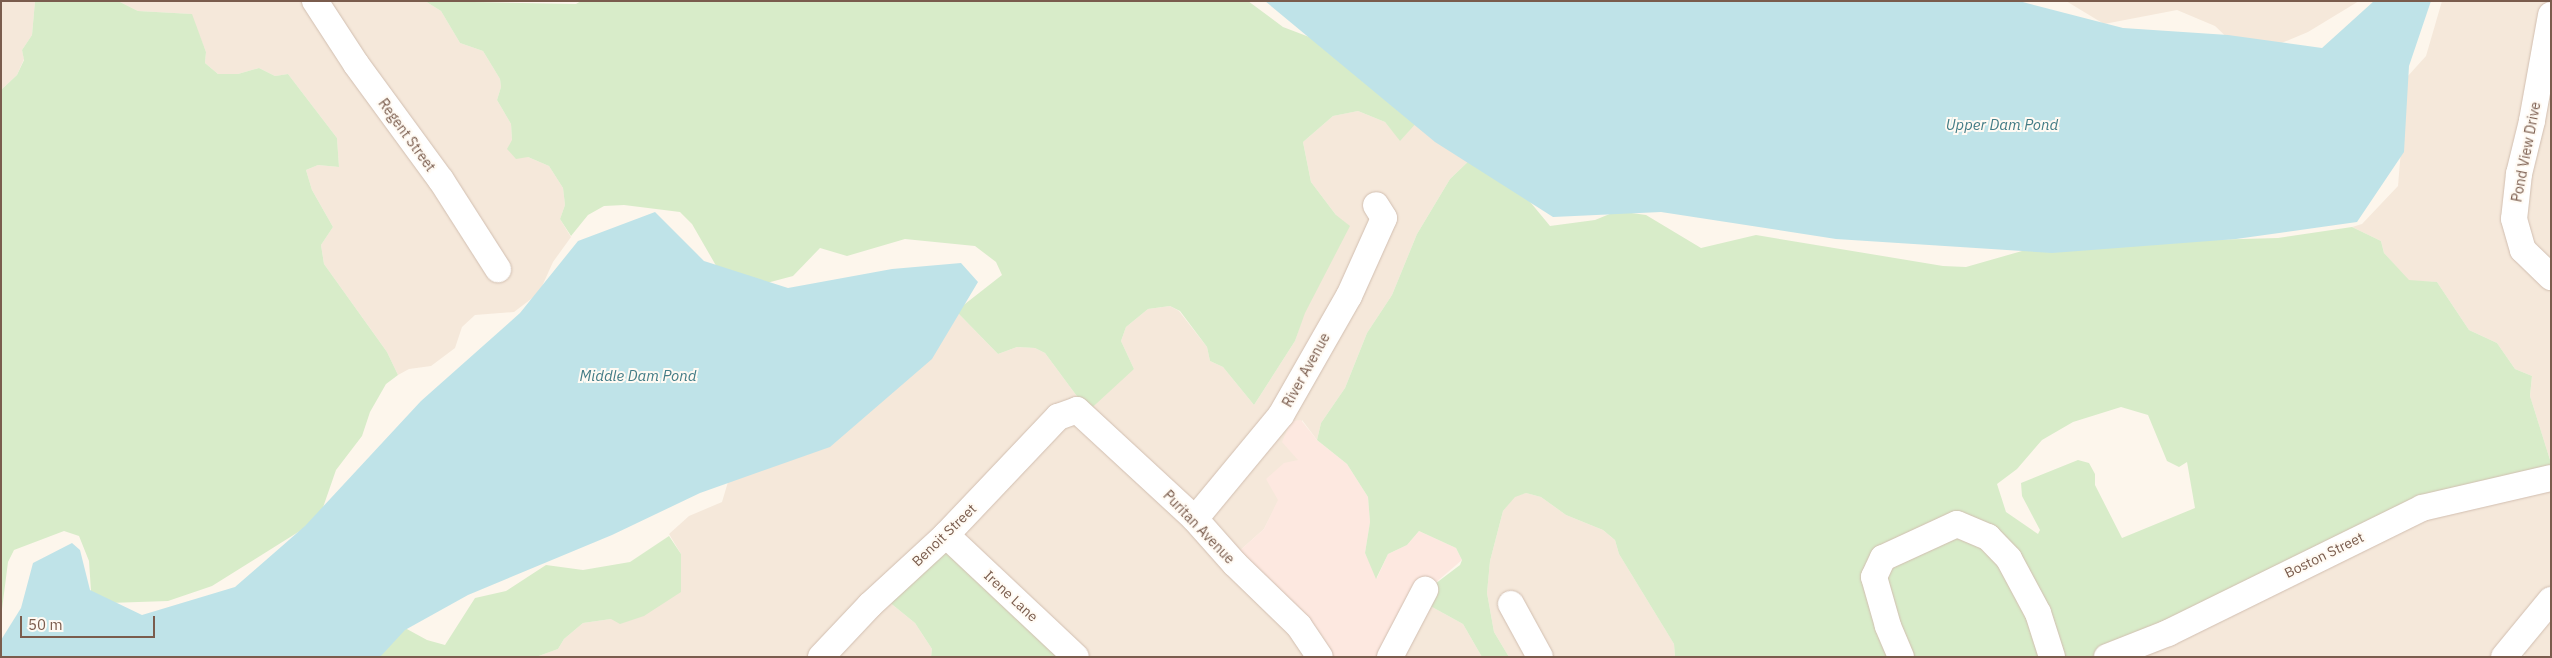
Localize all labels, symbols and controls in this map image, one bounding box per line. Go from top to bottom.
street label: Regent Street [375,95,439,175]
street label: Pond View Drive [2508,101,2544,203]
water label: Upper Dam Pond [1946,116,2058,134]
street label: River Avenue [1279,330,1333,410]
water label: Middle Dam Pond [579,367,697,385]
street label: Puritan Avenue [1160,487,1238,567]
street label: Benoit Street [908,500,980,570]
street label: Boston Street [2282,529,2366,581]
street label: Irene Lane [981,567,1041,625]
scale bar [22,606,158,638]
text: 50 m [28,615,63,634]

